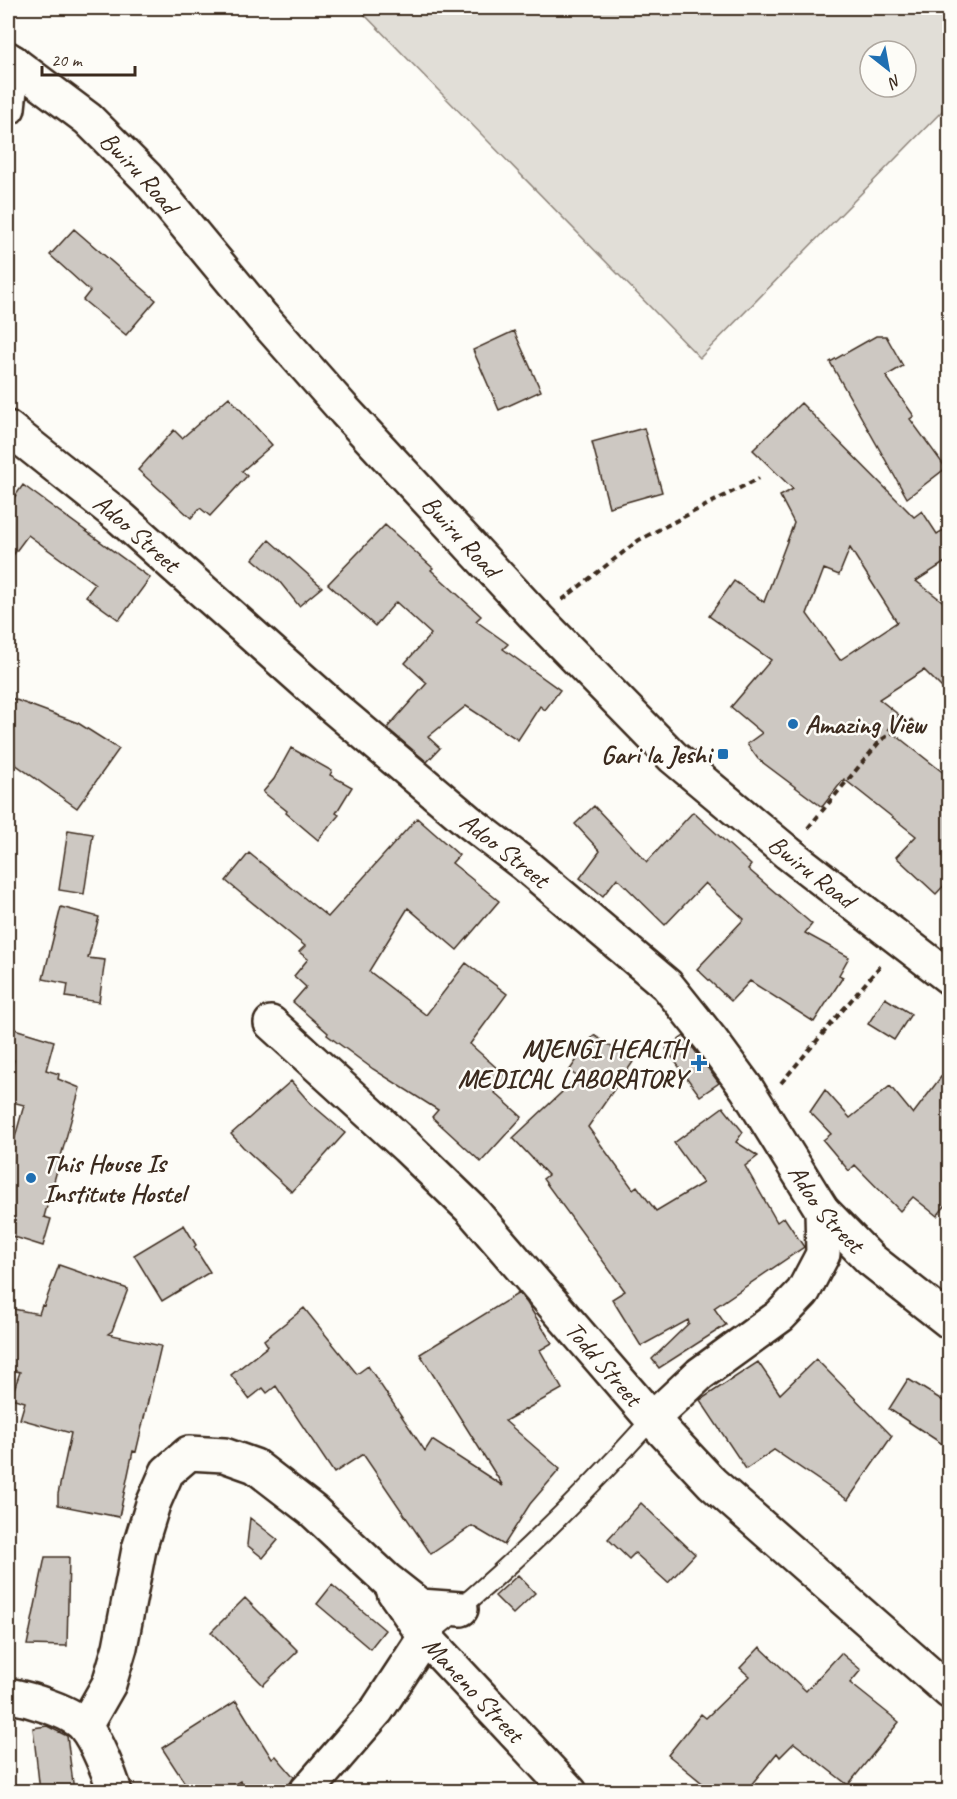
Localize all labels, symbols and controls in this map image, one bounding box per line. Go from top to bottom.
scale bar [42,39,135,77]
north arrow [858,39,918,99]
text: 20 m [51,49,84,71]
text: N [883,70,905,94]
street label: Bwiru Road [93,124,188,223]
street label: Adoo Street [87,486,189,581]
street label: Bwiru Road [415,488,510,587]
place label: Amazing View [805,708,928,741]
marker: Amazing View [786,717,800,731]
place label: Gari la Jeshi [601,738,714,771]
marker: Gari la Jeshi [716,747,730,761]
street label: Adoo Street [454,805,558,896]
street label: Bwiru Road [762,827,865,918]
place label: MJENGI HEALTH MEDICAL LABORATORY [458,1032,692,1095]
marker: MJENGI HEALTH MEDICAL LABORATORY [690,1054,708,1072]
place label: This House Is Institute Hostel [43,1147,190,1210]
street label: Adoo Street [781,1158,873,1261]
marker: This House Is Institute Hostel [24,1171,38,1185]
street label: Todd Street [558,1314,651,1415]
street label: Maneno Street [416,1629,533,1751]

